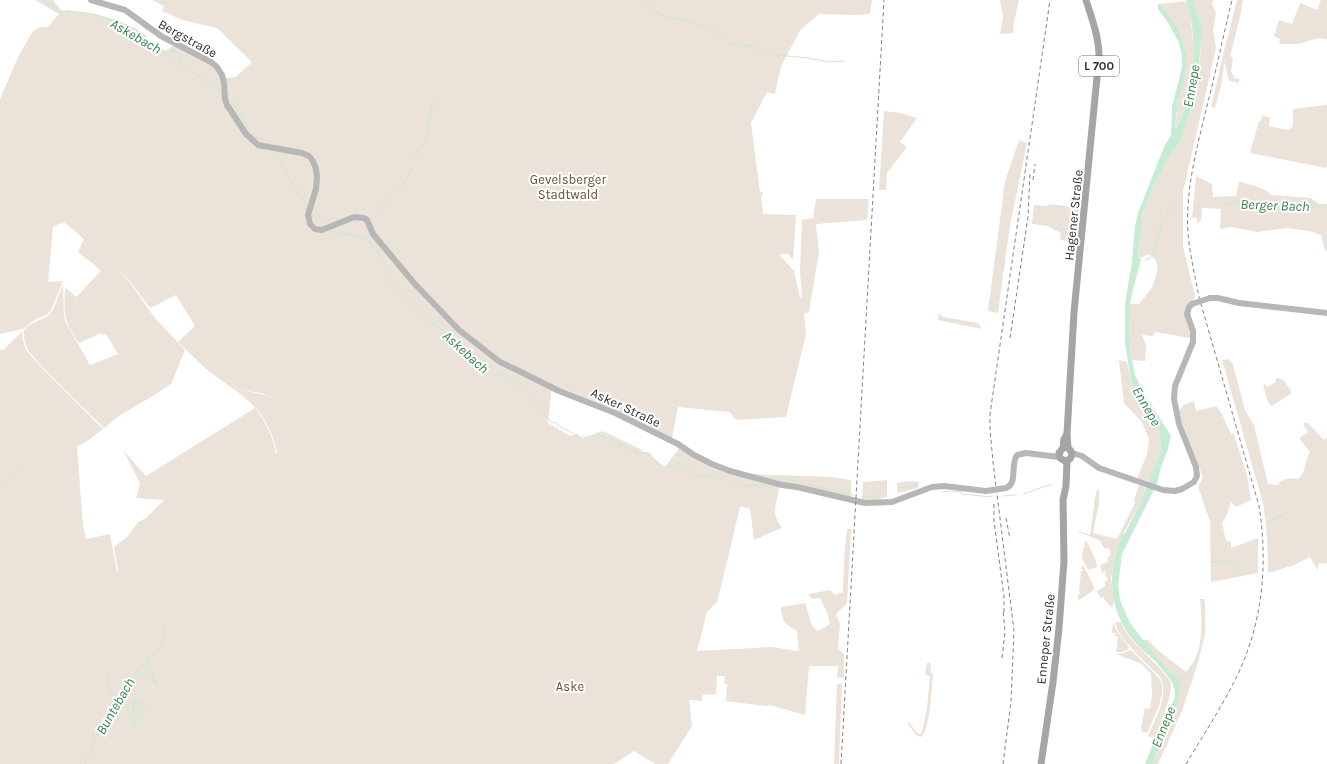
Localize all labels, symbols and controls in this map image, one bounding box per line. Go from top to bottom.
water label: Askebach [107,15,164,58]
street label: Bergstraße [156,16,220,61]
road number: L 700 [1079,56,1119,76]
water label: Ennepe [1179,63,1204,109]
street label: Hagener Straße [1061,168,1086,261]
park label: Gevelsberger Stadtwald [530,172,606,202]
water label: Berger Bach [1240,196,1310,215]
water label: Askebach [439,327,492,377]
water label: Ennepe [1129,383,1165,429]
street label: Asker Straße [588,385,663,430]
street label: Enneper Straße [1033,593,1058,685]
water label: Buntebach [92,675,138,738]
park label: Aske [556,679,584,694]
water label: Ennepe [1148,704,1180,750]

